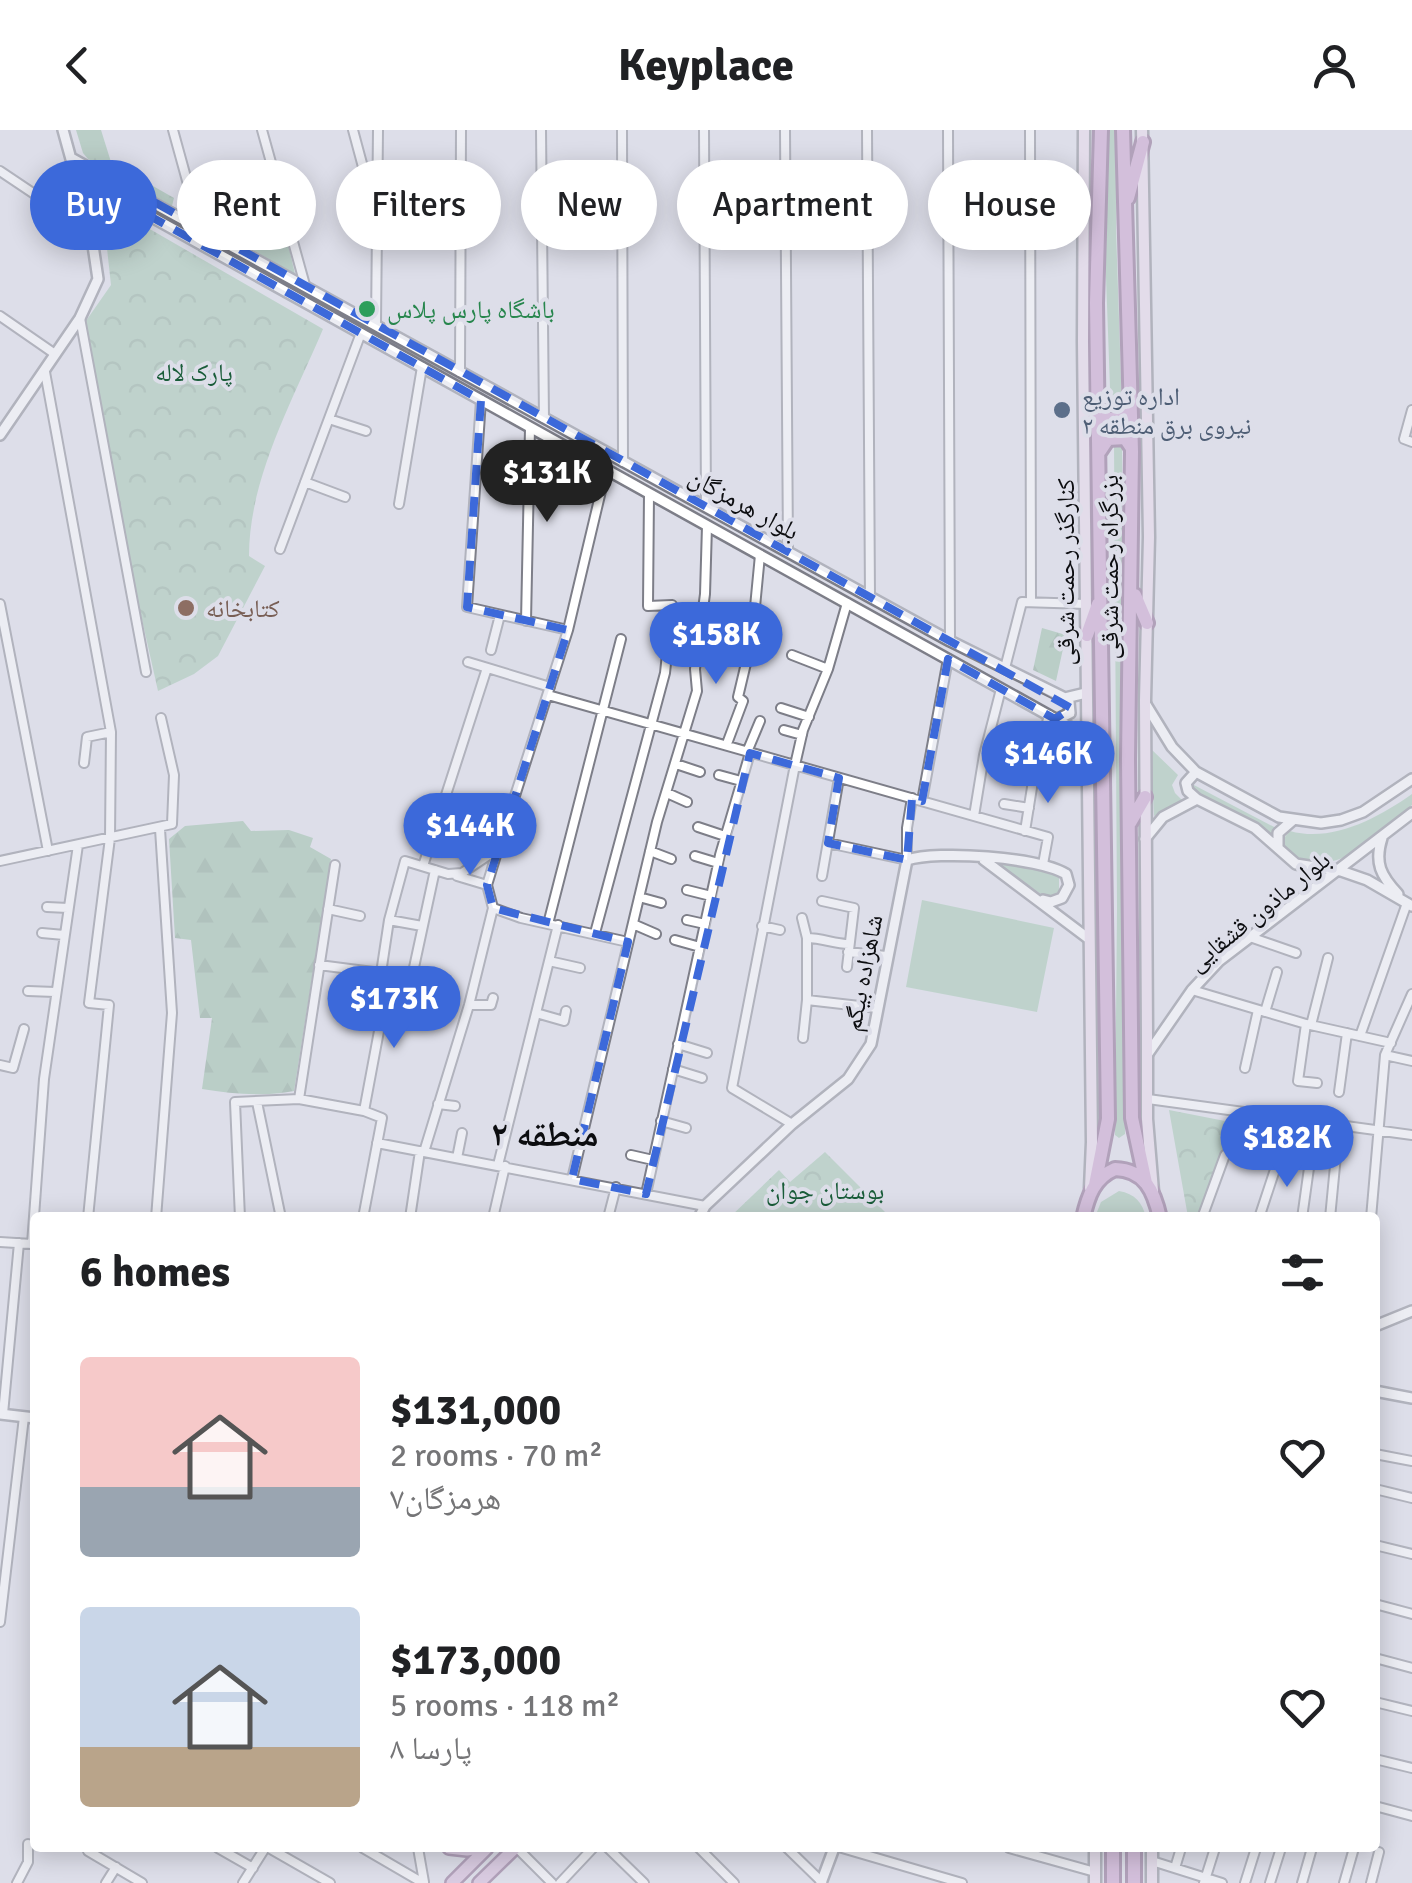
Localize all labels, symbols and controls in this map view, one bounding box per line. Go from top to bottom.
icon: back [50,38,105,93]
text: Keyplace [618,38,794,93]
icon: person [1307,38,1362,93]
chip: Buy [30,160,157,250]
chip: Rent [177,160,316,250]
chip: Filters [336,160,501,250]
chip: New [521,160,657,250]
chip: Apartment [677,160,908,250]
chip: House [928,160,1091,250]
place label: باشگاه پارس پلاس [387,294,555,325]
marker: باشگاه پارس پلاس [356,298,378,320]
park label: پارک لاله [155,357,233,388]
place label: اداره توزیع نیروی برق منطقه ۲ [1082,381,1251,441]
marker: اداره توزیع نیروی برق منطقه ۲ [1051,399,1073,421]
pin: $131K [477,440,617,525]
text: $131K [503,453,591,492]
street label: بلوار هرمزگان [683,461,805,547]
street label: بزرگراه رحمت شرقی [1094,475,1125,659]
street label: کنارگذر رحمت شرقی [1050,478,1081,666]
place label: کتابخانه [206,593,280,624]
marker: کتابخانه [175,597,197,619]
pin: $158K [646,602,786,687]
text: $158K [672,615,760,654]
pin: $146K [978,721,1118,806]
text: $146K [1004,734,1092,773]
pin: $144K [400,793,540,878]
text: $144K [426,806,514,845]
street label: بلوار ماذون قشقایی [1181,844,1337,978]
street label: شاهزاده بیگم [837,912,890,1034]
pin: $173K [324,966,464,1051]
text: $173K [350,979,438,1018]
pin: $182K [1217,1105,1357,1190]
district label: منطقه ۲ [491,1113,599,1156]
text: $182K [1243,1118,1331,1157]
park label: بوستان جوان [766,1175,884,1206]
icon: filters [1275,1245,1330,1300]
text: 6 homes [80,1247,230,1298]
text: $131,000 [390,1385,561,1436]
icon: home [160,1397,280,1517]
icon: heart [1275,1430,1330,1485]
text: 2 rooms · 70 m² [390,1436,603,1475]
text: هرمزگان۷ [390,1479,501,1518]
text: $173,000 [390,1635,561,1686]
icon: home [160,1647,280,1767]
icon: heart [1275,1680,1330,1735]
text: 5 rooms · 118 m² [390,1686,620,1725]
text: ۸ پارسا [390,1729,472,1768]

